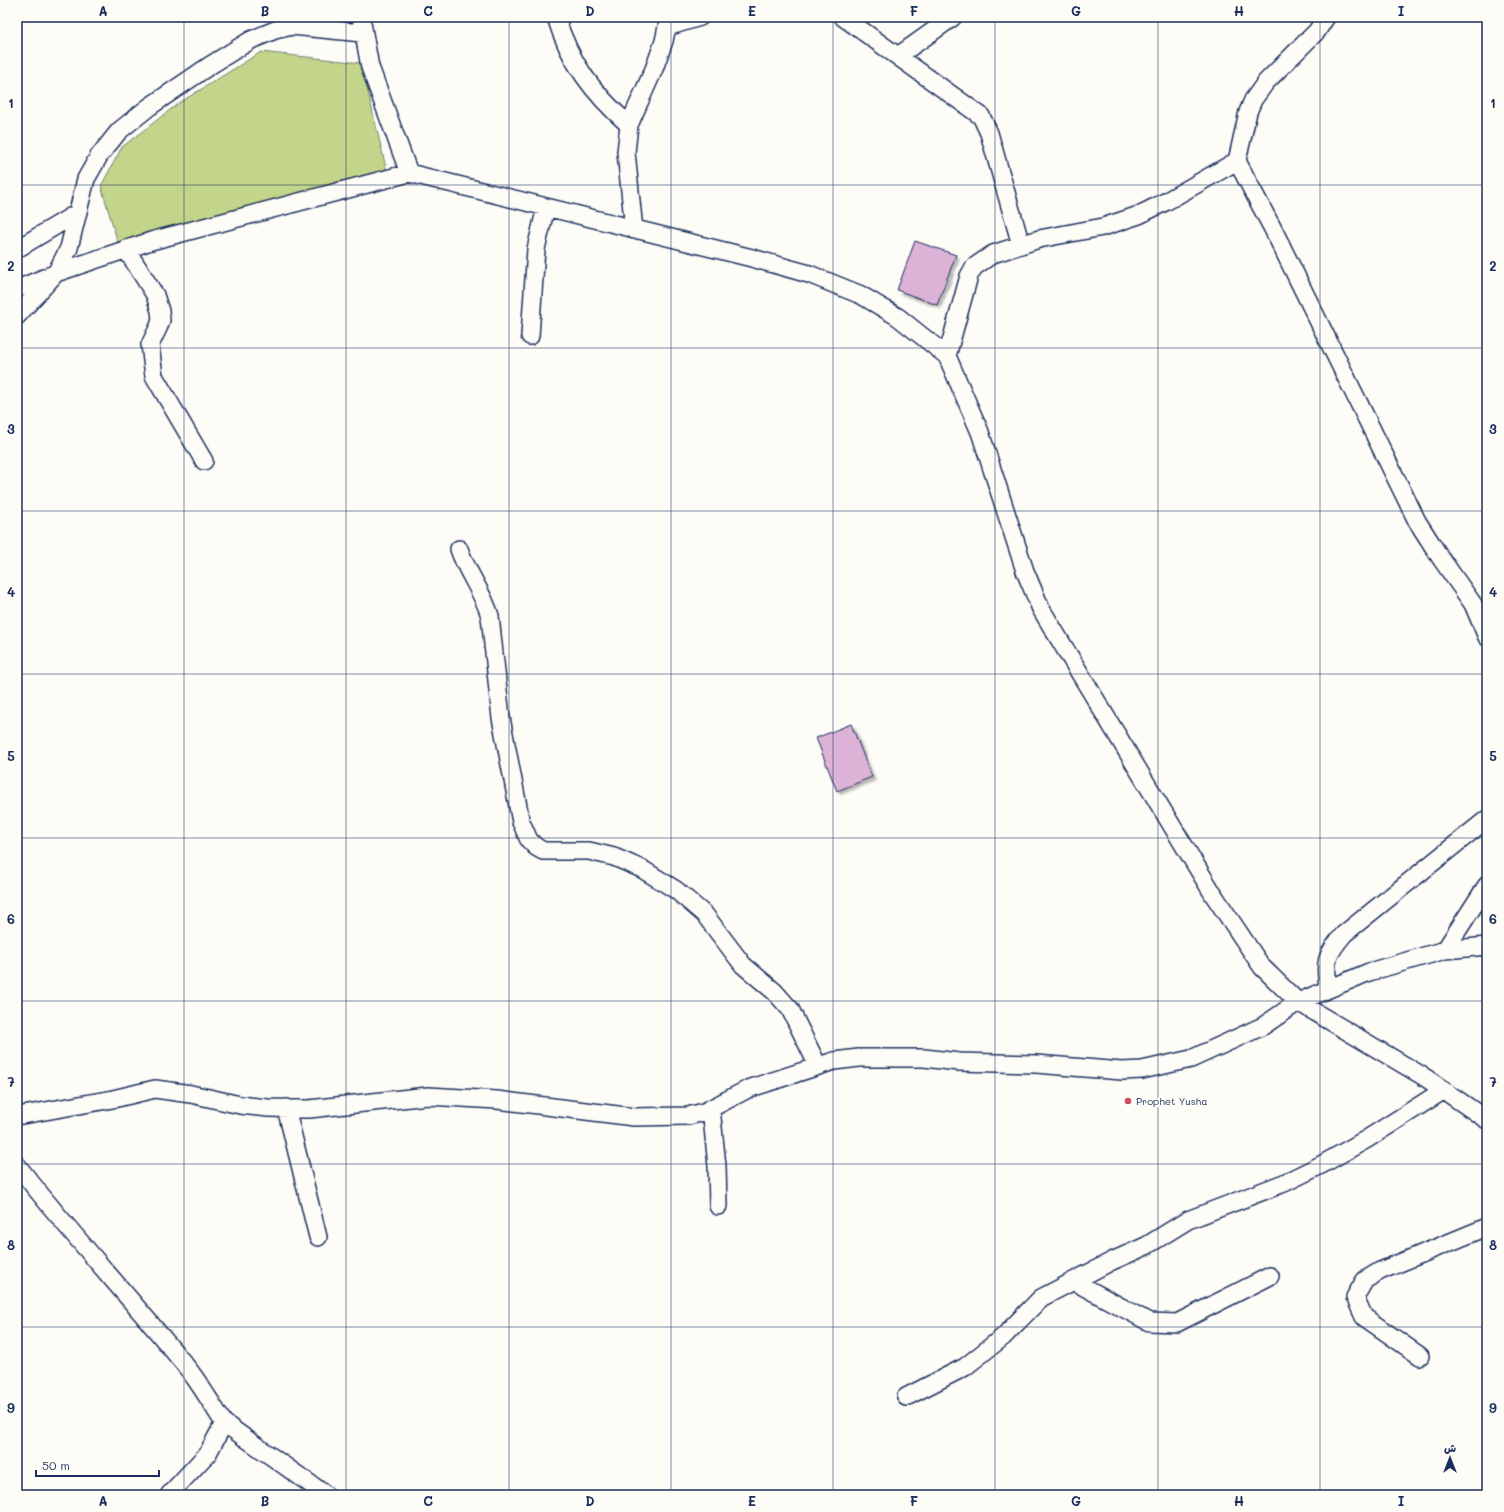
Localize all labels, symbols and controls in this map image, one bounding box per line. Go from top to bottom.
text: A [98,2,108,19]
text: B [261,2,270,19]
text: C [423,2,433,19]
text: D [585,2,595,19]
text: E [748,2,756,19]
text: F [910,2,918,19]
text: G [1071,2,1081,19]
text: H [1234,2,1244,19]
text: I [1398,2,1405,19]
text: 1 [8,94,14,111]
text: 1 [1490,94,1496,111]
text: 2 [7,257,15,274]
text: 2 [1489,257,1497,274]
text: 3 [7,420,15,437]
text: 3 [1489,420,1497,437]
text: 4 [7,583,15,600]
text: 4 [1489,583,1497,600]
text: 5 [7,747,15,764]
text: 5 [1489,747,1497,764]
text: 6 [7,910,15,927]
text: 6 [1489,910,1497,927]
text: 7 [7,1073,15,1090]
text: 7 [1489,1073,1497,1090]
place label: Prophet Yusha [1136,1094,1207,1108]
marker: Prophet Yusha [1123,1096,1133,1106]
text: 8 [7,1236,15,1253]
text: 8 [1489,1236,1497,1253]
text: 9 [7,1399,15,1416]
text: 9 [1489,1399,1497,1416]
north arrow [1430,1438,1470,1478]
text: ش [1444,1440,1456,1455]
scale bar [36,1452,159,1478]
text: 50 m [42,1457,70,1473]
text: A [98,1492,108,1509]
text: B [261,1492,270,1509]
text: C [423,1492,433,1509]
text: D [585,1492,595,1509]
text: E [748,1492,756,1509]
text: F [910,1492,918,1509]
text: G [1071,1492,1081,1509]
text: H [1234,1492,1244,1509]
text: I [1398,1492,1405,1509]

